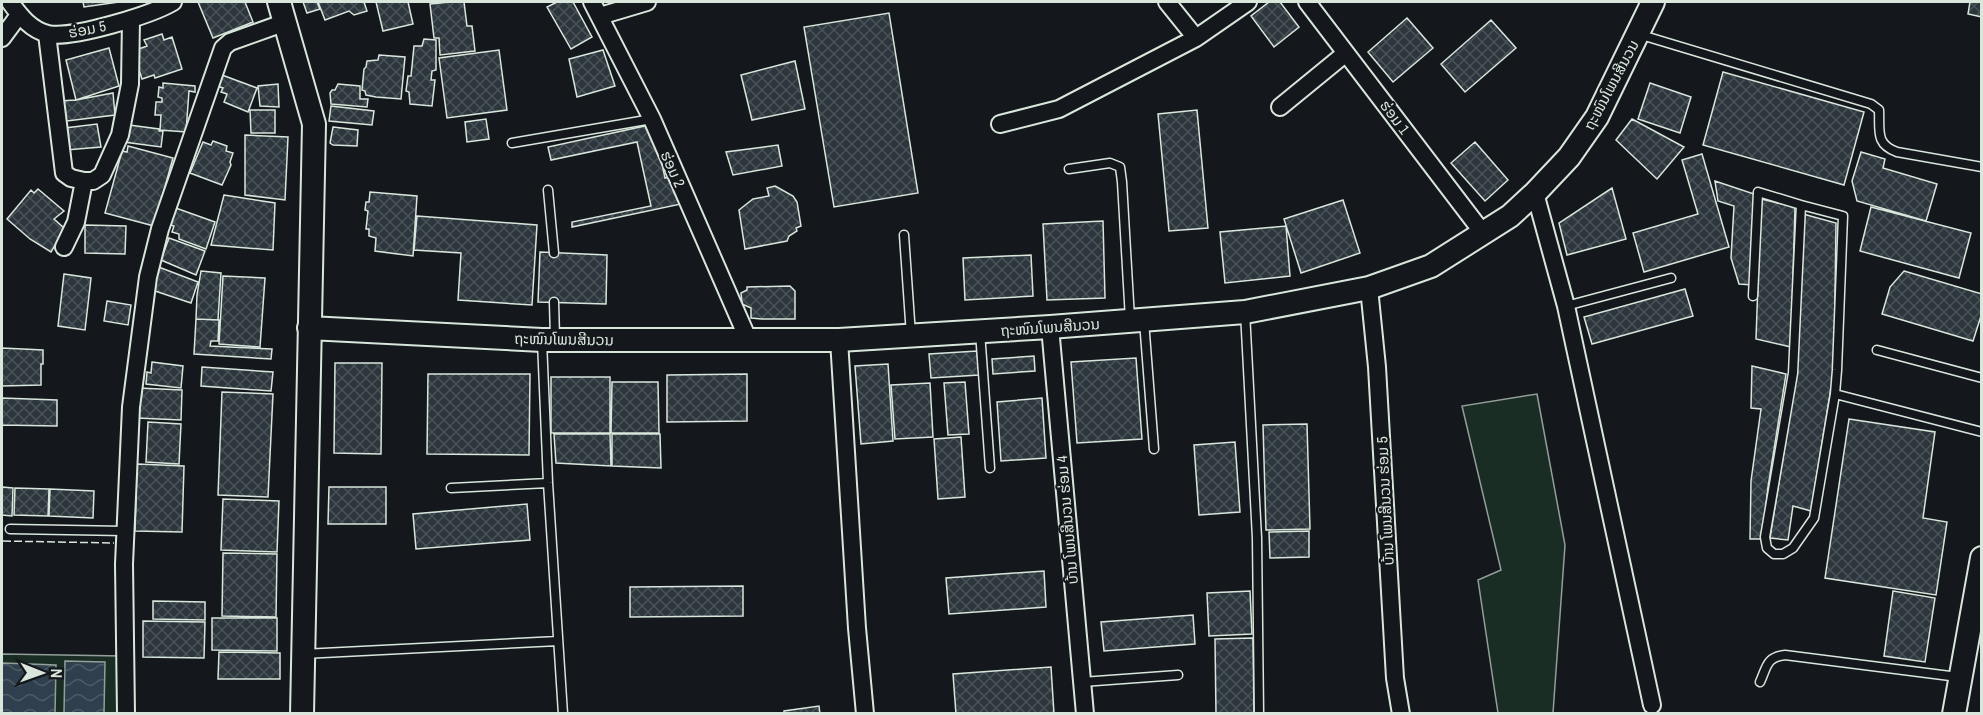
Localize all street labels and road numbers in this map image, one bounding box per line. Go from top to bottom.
street label: ຮ່ອມ 5 [66,15,108,43]
street label: ຖະໜົນໂພນສີນວນ [1578,36,1644,134]
street label: ຮ່ອມ 1 [1375,96,1415,139]
street label: ຮ່ອມ 2 [656,147,690,191]
street label: ຖະໜົນໂພນສີນວນ [1000,313,1100,341]
street label: ຖະໜົນໂພນສີນວນ [514,328,614,350]
street label: ບ້ານ ໂພນສີນວນ ຮ່ອມ 5 [1371,436,1399,566]
street label: ບ້ານ ໂພນສີນວນ ຮ່ອມ 4 [1051,455,1083,585]

